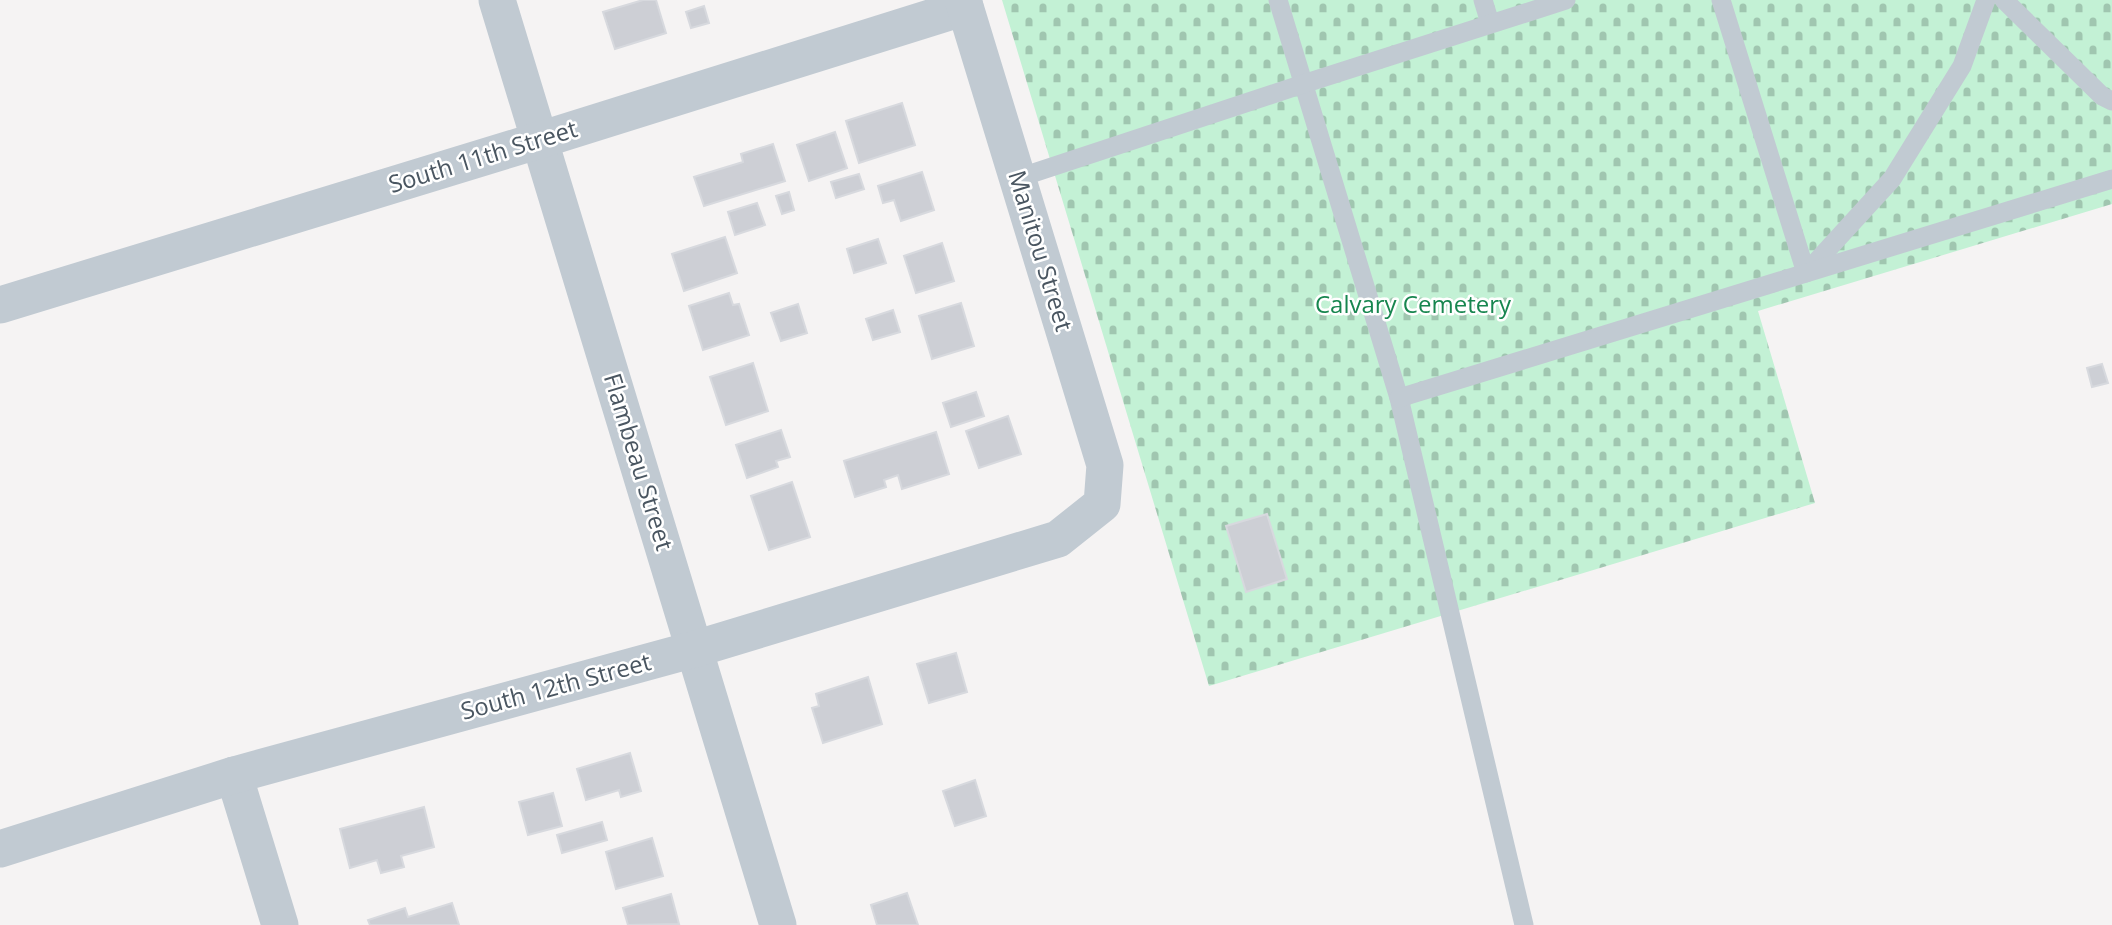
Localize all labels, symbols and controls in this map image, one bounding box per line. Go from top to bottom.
street label: South 11th Street [384,111,581,200]
street label: Manitou Street [1001,166,1082,335]
park label: Calvary Cemetery [1315,287,1512,320]
street label: Flambeau Street [597,369,682,554]
street label: South 12th Street [457,644,654,727]

